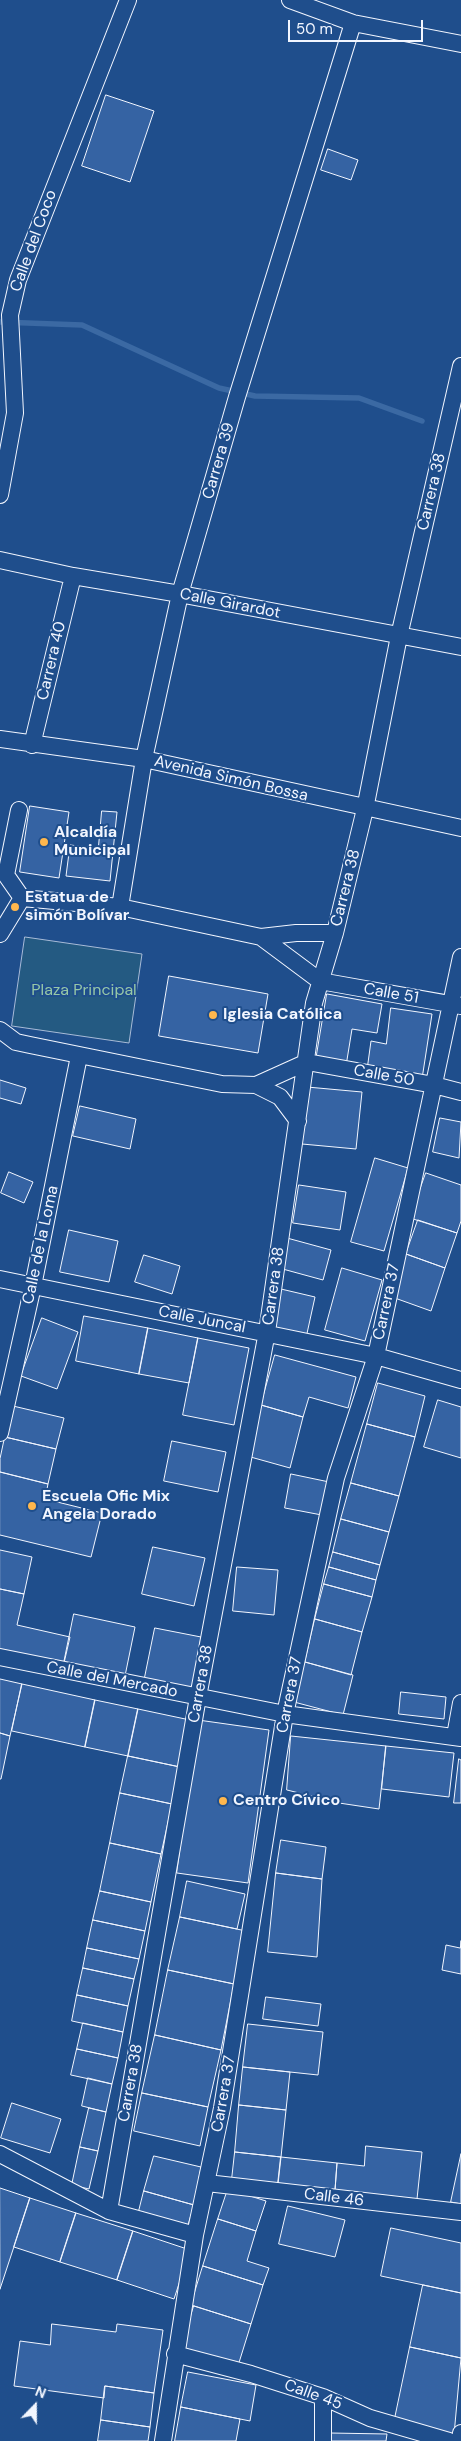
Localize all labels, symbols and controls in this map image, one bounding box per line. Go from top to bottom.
scale bar [291,10,426,42]
text: 50 m [296,19,333,39]
street label: Calle del Coco [7,187,61,295]
street label: Carrera 39 [199,421,239,501]
street label: Carrera 38 [414,451,450,533]
street label: Calle Girardot [178,585,282,623]
street label: Carrera 40 [34,620,70,702]
street label: Avenida Simón Bossa [152,752,310,806]
place label: Alcaldía Municipal [54,823,131,861]
marker: Alcaldía Municipal [38,836,50,848]
street label: Carrera 38 [327,847,365,929]
place label: Estatua de simón Bolívar [25,888,129,926]
marker: Estatua de simón Bolívar [9,901,21,913]
street label: Calle 51 [362,980,420,1008]
park label: Plaza Principal [31,981,137,1001]
place label: Iglesia Católica [223,1005,342,1025]
marker: Iglesia Católica [207,1009,219,1021]
street label: Calle 50 [352,1061,416,1091]
street label: Calle de la Loma [19,1184,63,1306]
street label: Carrera 38 [259,1246,289,1326]
street label: Carrera 37 [370,1262,404,1342]
street label: Calle Juncal [157,1302,247,1338]
place label: Escuela Ofic Mix Angela Dorado [42,1487,170,1525]
marker: Escuela Ofic Mix Angela Dorado [26,1500,38,1512]
street label: Carrera 38 [185,1644,217,1724]
street label: Carrera 37 [273,1655,307,1735]
street label: Calle del Mercado [45,1658,179,1702]
place label: Centro Cívico [233,1791,340,1811]
marker: Centro Cívico [217,1795,229,1807]
street label: Carrera 38 [115,2043,147,2123]
street label: Carrera 37 [208,2054,240,2134]
street label: Calle 46 [303,2185,365,2211]
street label: Calle 45 [281,2376,345,2414]
north arrow [10,2381,60,2431]
text: N [33,2382,49,2402]

